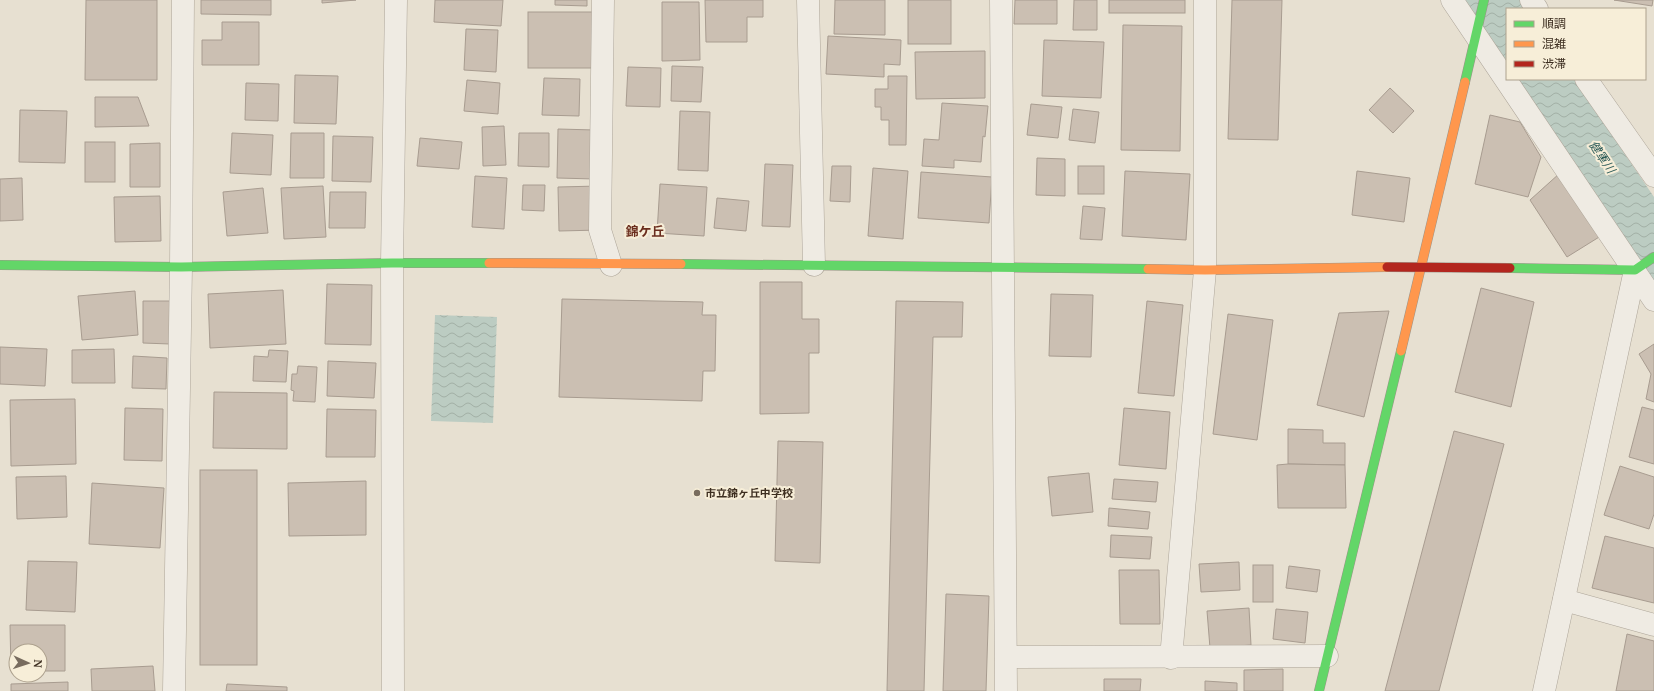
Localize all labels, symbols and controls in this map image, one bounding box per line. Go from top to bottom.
legend [1506,8,1646,80]
text: 順調 [1542,16,1566,31]
text: 混雑 [1542,36,1566,51]
text: 渋滞 [1542,56,1566,71]
water label: 健軍川 [1586,138,1620,177]
district label: 錦ケ丘 [625,222,665,240]
place label: 市立錦ヶ丘中学校 [705,486,793,500]
marker: 市立錦ヶ丘中学校 [692,488,702,498]
north arrow [8,643,48,683]
text: N [31,659,45,669]

